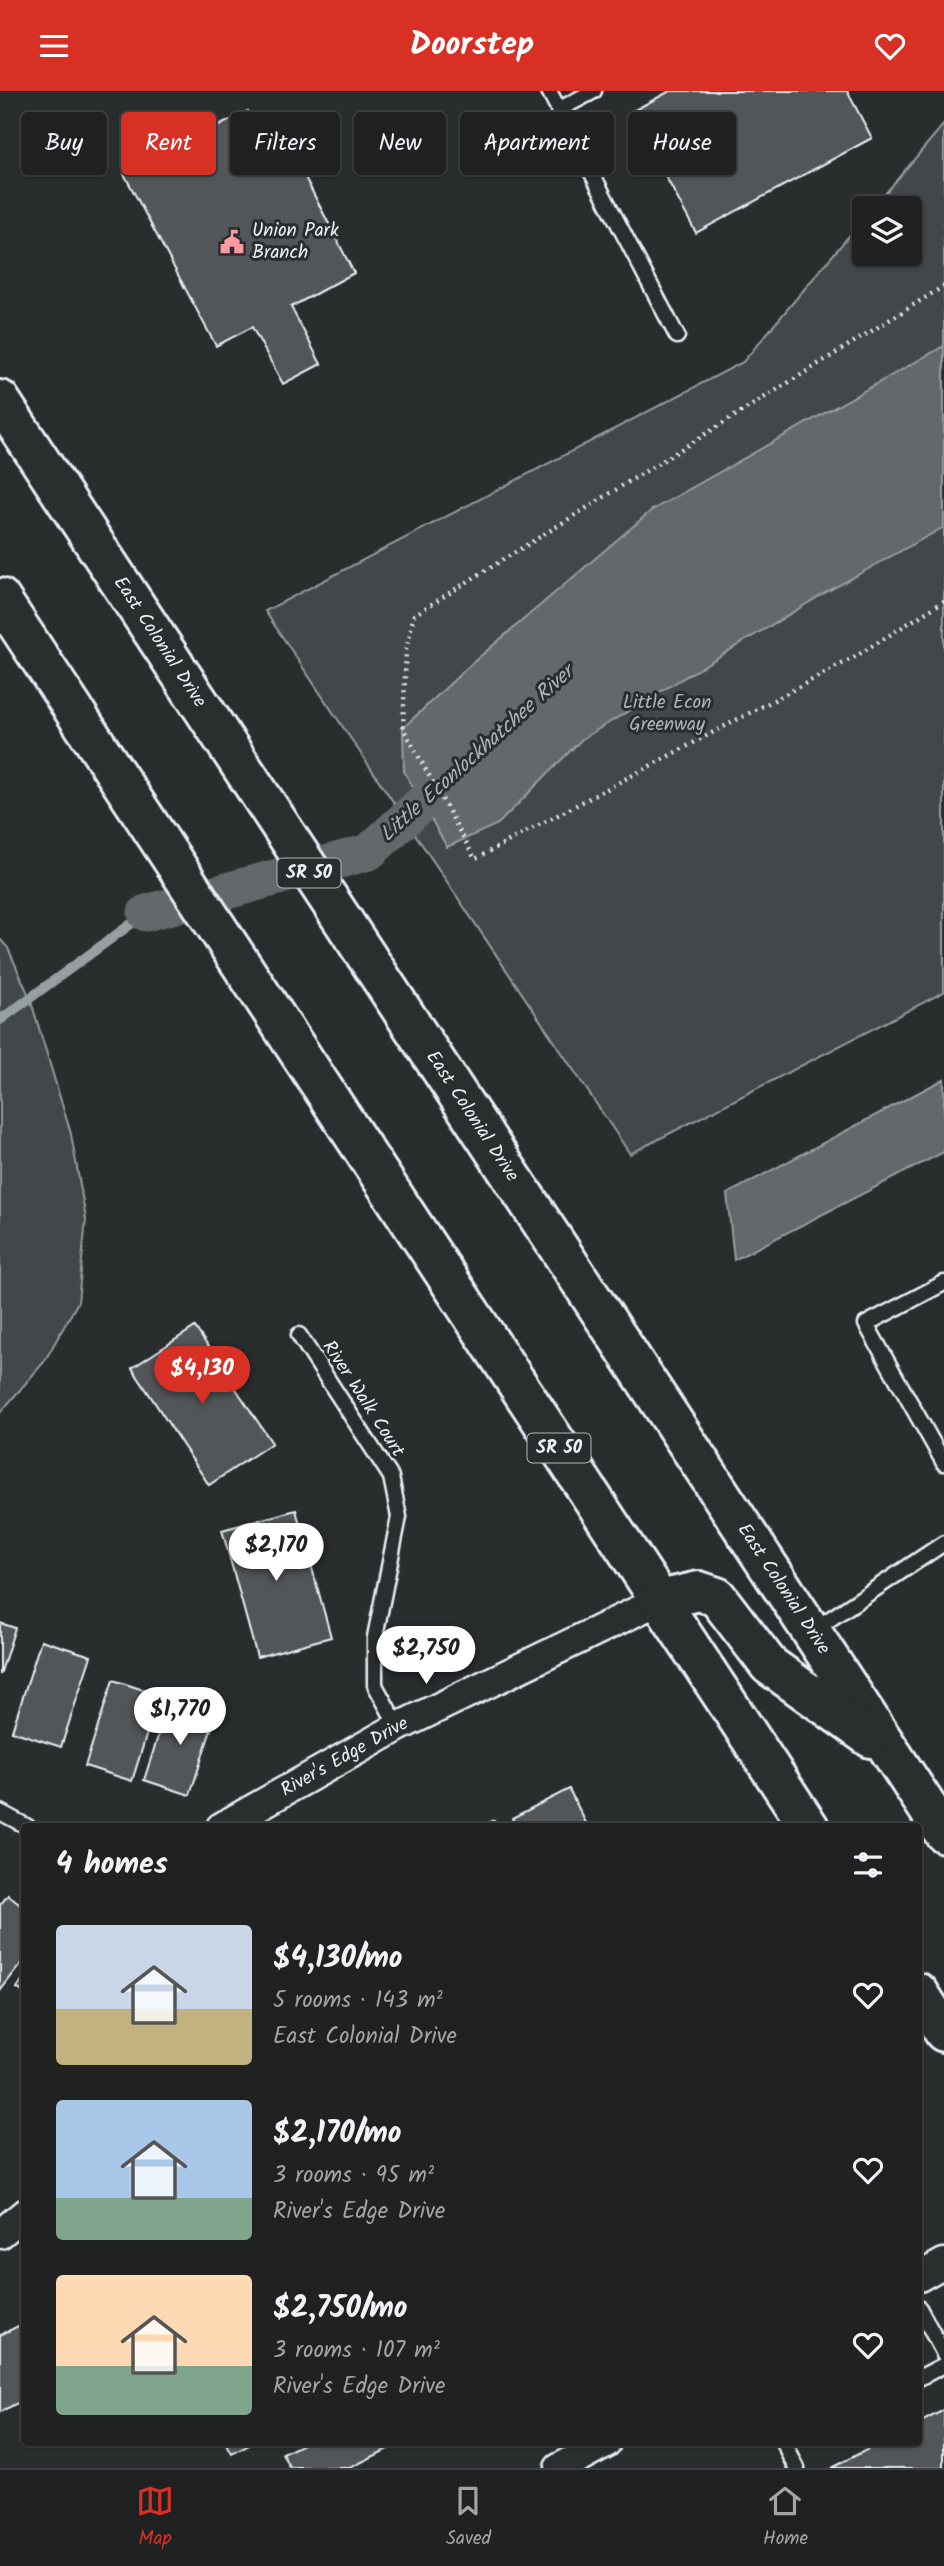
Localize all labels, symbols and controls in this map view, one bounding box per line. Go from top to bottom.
text: Doorstep [410,20,534,71]
icon: menu [35,27,73,65]
icon: heart [871,27,909,65]
chip: Buy [21,112,107,175]
chip: Rent [121,112,216,175]
chip: Filters [230,112,340,175]
chip: New [354,112,446,175]
chip: Apartment [460,112,614,175]
chip: House [628,112,736,175]
map controls [852,196,922,266]
button: layers [852,196,922,266]
place label: Union Park Branch [252,216,339,268]
public building icon: Union Park Branch [218,228,246,256]
street label: East Colonial Drive [105,570,214,714]
water label: Little Econlockhatchee River [372,655,585,850]
park label: Little Econ Greenway [623,688,711,740]
road number: SR 50 [278,859,340,887]
street label: East Colonial Drive [418,1045,527,1189]
street label: River Walk Court [314,1335,412,1464]
pin: $4,130 [145,1347,259,1406]
text: $4,130 [170,1351,234,1387]
road number: SR 50 [528,1433,590,1463]
street label: East Colonial Drive [729,1517,838,1661]
pin: $2,170 [219,1523,333,1583]
text: $2,170 [245,1528,307,1564]
pin: $2,750 [369,1627,483,1686]
text: $2,750 [392,1631,460,1667]
pin: $1,770 [123,1687,237,1747]
text: $1,770 [150,1692,210,1728]
street label: River's Edge Drive [275,1709,414,1805]
text: 4 homes [56,1841,168,1889]
icon: filters [849,1846,887,1884]
text: $4,130/mo [273,1935,403,1983]
icon: home [112,1953,196,2037]
icon: heart [849,1976,887,2014]
text: 5 rooms · 143 m² [273,1983,443,2019]
text: East Colonial Drive [273,2019,457,2055]
text: $2,170/mo [273,2110,401,2158]
icon: home [112,2128,196,2212]
icon: heart [849,2151,887,2189]
text: 3 rooms · 95 m² [273,2158,434,2194]
text: River's Edge Drive [273,2194,445,2230]
text: $2,750/mo [273,2285,408,2333]
icon: home [112,2303,196,2387]
icon: heart [849,2326,887,2364]
text: 3 rooms · 107 m² [273,2333,440,2369]
text: River's Edge Drive [273,2369,445,2405]
tab: Map [136,2482,174,2554]
tab: Saved [446,2482,491,2554]
tab: Home [763,2482,808,2554]

